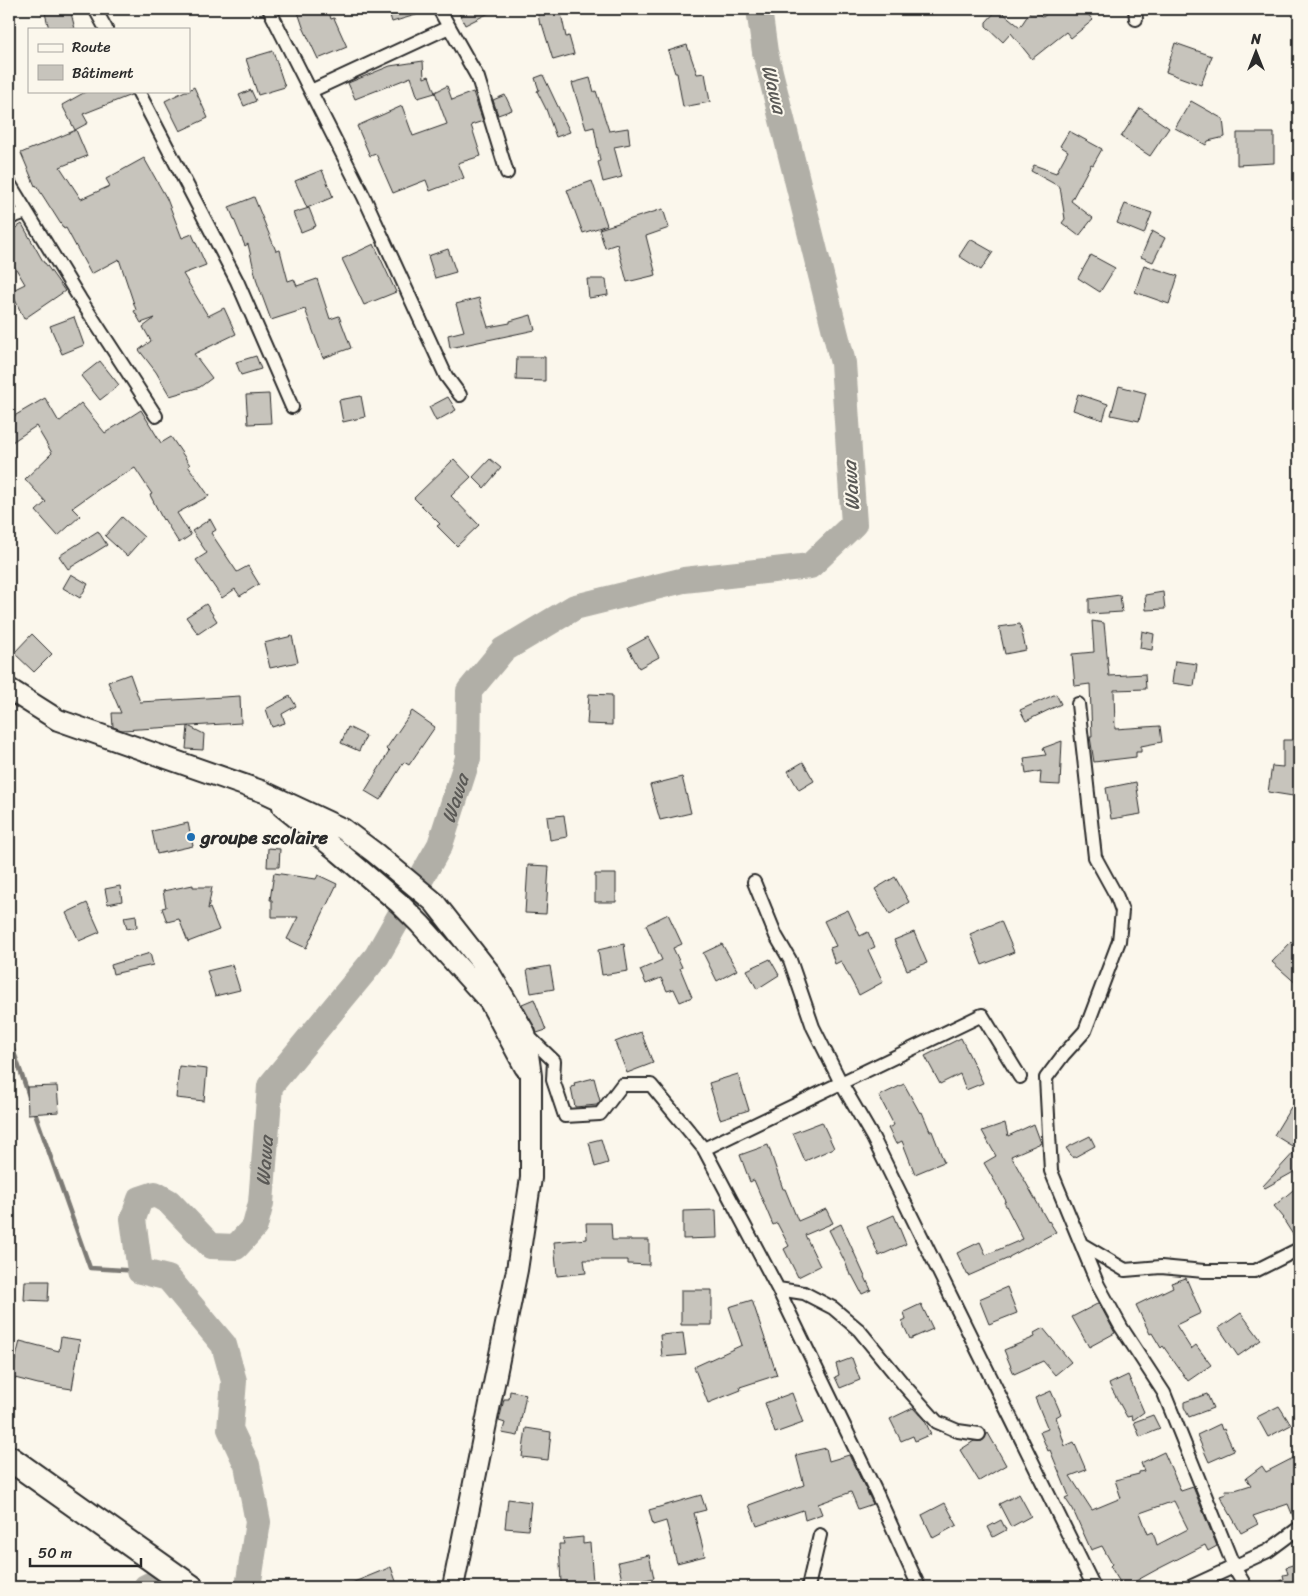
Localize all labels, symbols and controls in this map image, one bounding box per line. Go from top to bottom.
text: N [1250,27,1261,52]
legend [28,28,190,92]
north arrow [1230,28,1280,78]
text: Route [72,34,111,60]
text: Bâtiment [72,60,134,86]
water label: Wawa [751,61,798,120]
water label: Wawa [832,457,870,512]
water label: Wawa [431,767,480,827]
place label: groupe scolaire [199,821,328,854]
marker: groupe scolaire [185,831,197,843]
water label: Wawa [245,1132,284,1187]
scale bar [30,1536,141,1568]
text: 50 m [38,1540,73,1566]

